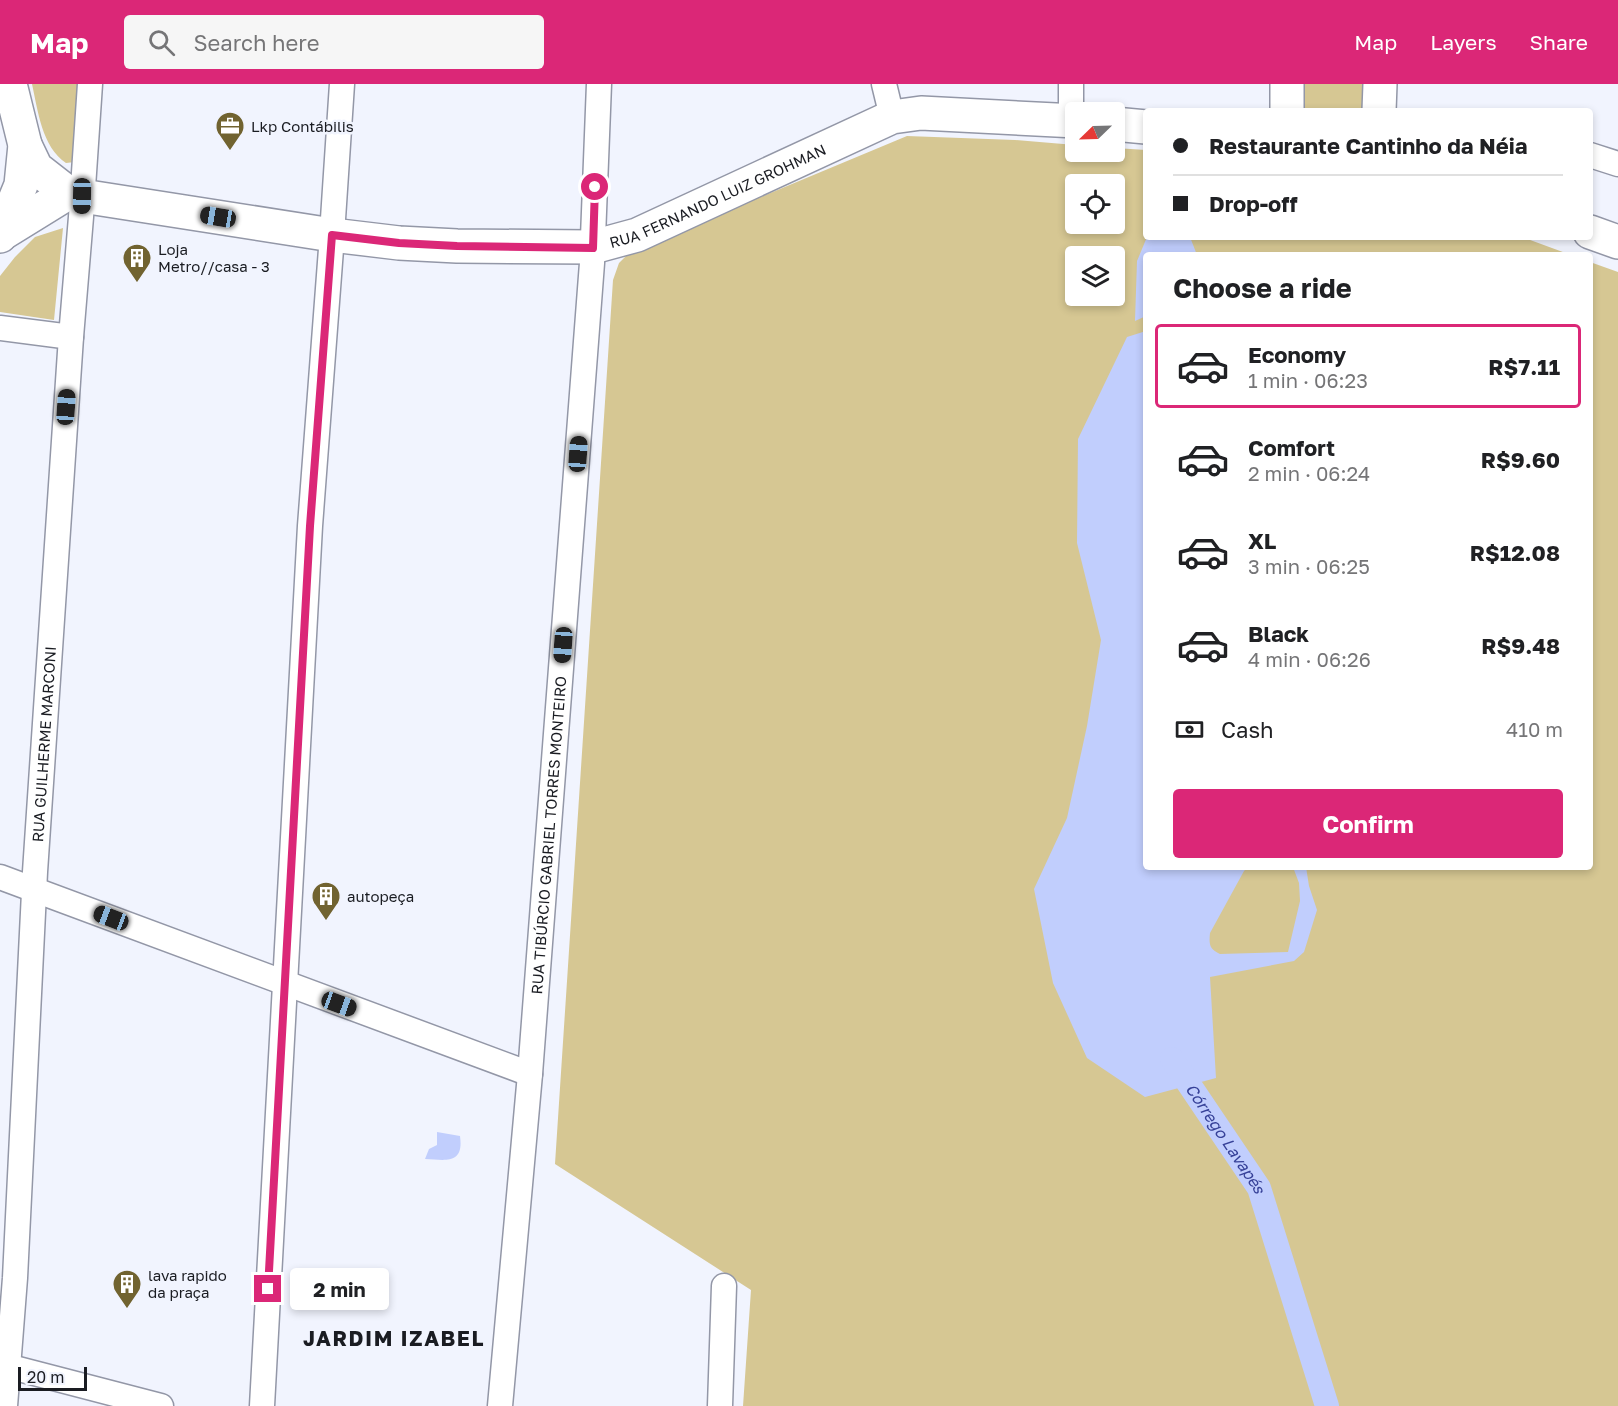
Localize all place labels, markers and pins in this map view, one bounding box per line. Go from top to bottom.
office icon: Lkp Contábilis [214,110,246,152]
place label: Lkp Contábilis [251,117,354,135]
place label: Loja Metro//casa - 3 [158,240,270,275]
building icon: Loja Metro//casa - 3 [121,242,153,284]
building icon: autopeça [310,880,342,922]
place label: autopeça [347,887,414,905]
place label: lava rapido da praça [148,1266,227,1301]
building icon: lava rapido da praça [111,1268,143,1310]

